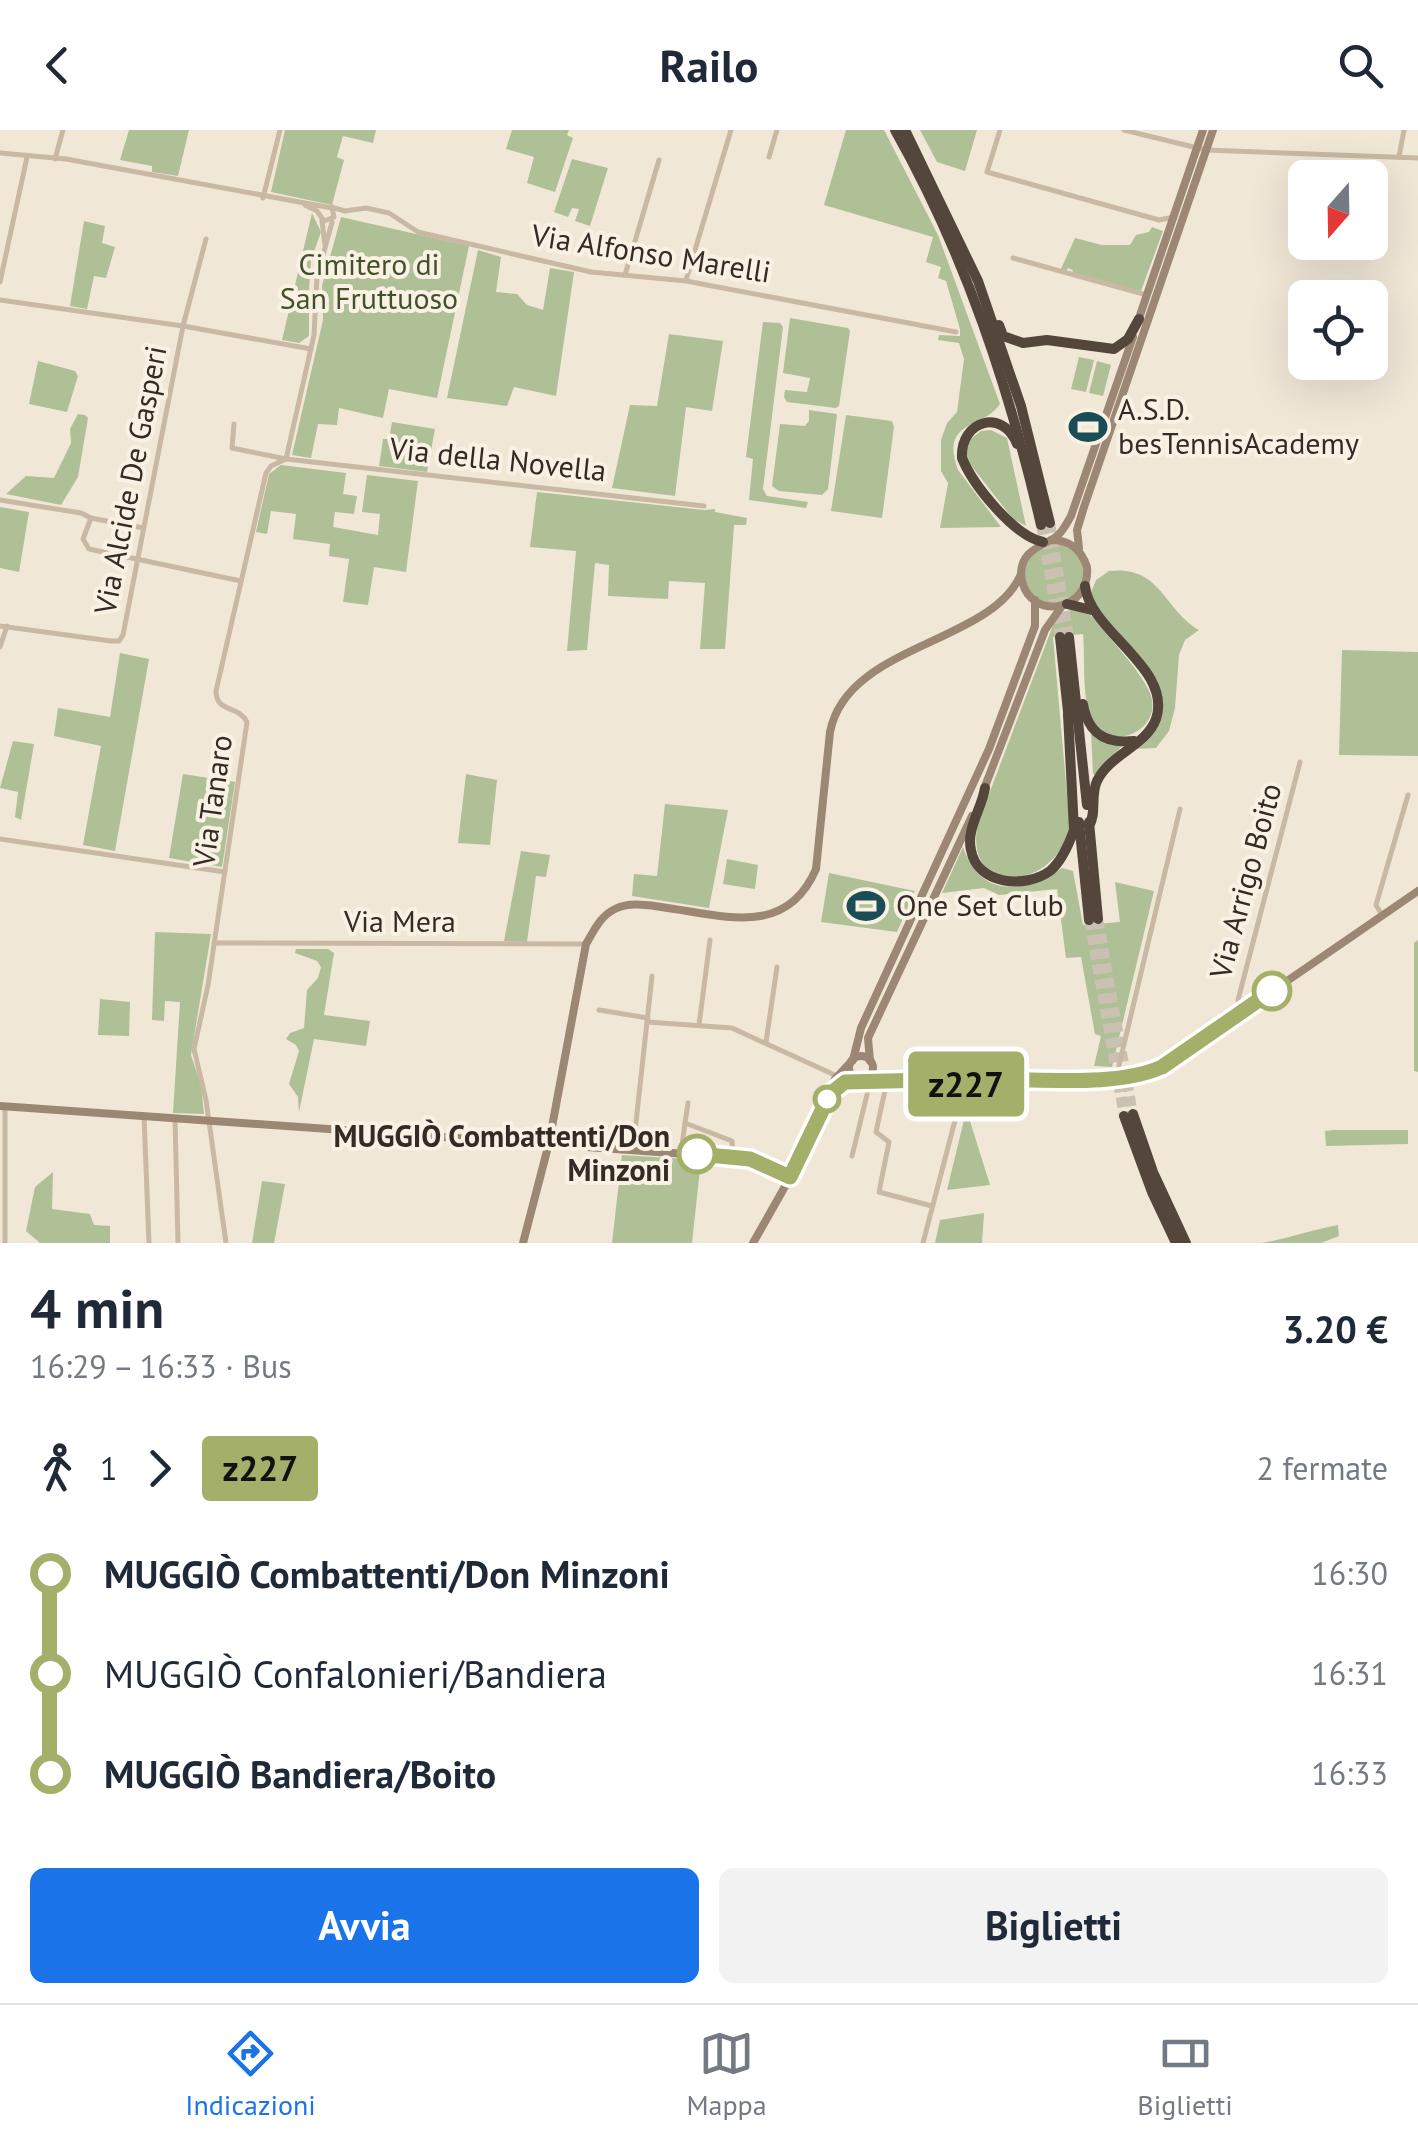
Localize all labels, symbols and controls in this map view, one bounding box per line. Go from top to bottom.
text: Railo [660,36,758,94]
icon: back [30,38,85,93]
icon: search [1333,38,1388,93]
north arrow [1288,160,1388,260]
map controls [1288,160,1388,380]
street label: Via Alfonso Marelli [528,214,773,291]
park label: Cimitero di San Fruttuoso [280,244,458,317]
button: locate [1288,280,1388,380]
street label: Via Alcide De Gasperi [84,342,175,618]
place label: A.S.D. besTennisAcademy [1118,389,1359,462]
sports icon: A.S.D. besTennisAcademy [1067,406,1109,448]
street label: Via della Novella [387,428,608,489]
street label: Via Tanaro [183,732,240,870]
street label: Via Arrigo Boito [1199,779,1289,984]
sports icon: One Set Club [845,885,887,927]
place label: One Set Club [896,885,1064,924]
street label: Via Mera [343,901,456,940]
unlabelled marker [1253,972,1291,1010]
line badge: z227 [896,1052,1036,1116]
text: z227 [928,1061,1004,1107]
unlabelled marker [814,1086,840,1112]
place label: MUGGIÒ Combattenti/Don Minzoni [333,1116,670,1189]
marker: MUGGIÒ Combattenti/Don Minzoni [678,1135,716,1173]
text: 4 min [30,1272,164,1343]
text: 3.20 € [1283,1304,1388,1353]
text: 16:29 – 16:33 · Bus [30,1345,292,1387]
icon: walk [30,1441,85,1496]
icon: forward [132,1441,187,1496]
text: z227 [222,1445,298,1491]
text: 1 [100,1447,117,1489]
text: 2 fermate [1256,1447,1388,1489]
text: MUGGIÒ Combattenti/Don Minzoni [104,1549,670,1598]
text: 16:30 [1311,1552,1388,1594]
text: MUGGIÒ Confalonieri/Bandiera [104,1649,607,1698]
text: 16:31 [1311,1652,1388,1694]
text: MUGGIÒ Bandiera/Boito [104,1749,496,1798]
text: 16:33 [1311,1752,1388,1794]
button: Avvia [30,1868,699,1983]
button: Biglietti [719,1868,1388,1983]
tab: Indicazioni [185,2026,316,2123]
tab: Mappa [686,2026,767,2123]
tab: Biglietti [1137,2026,1233,2123]

